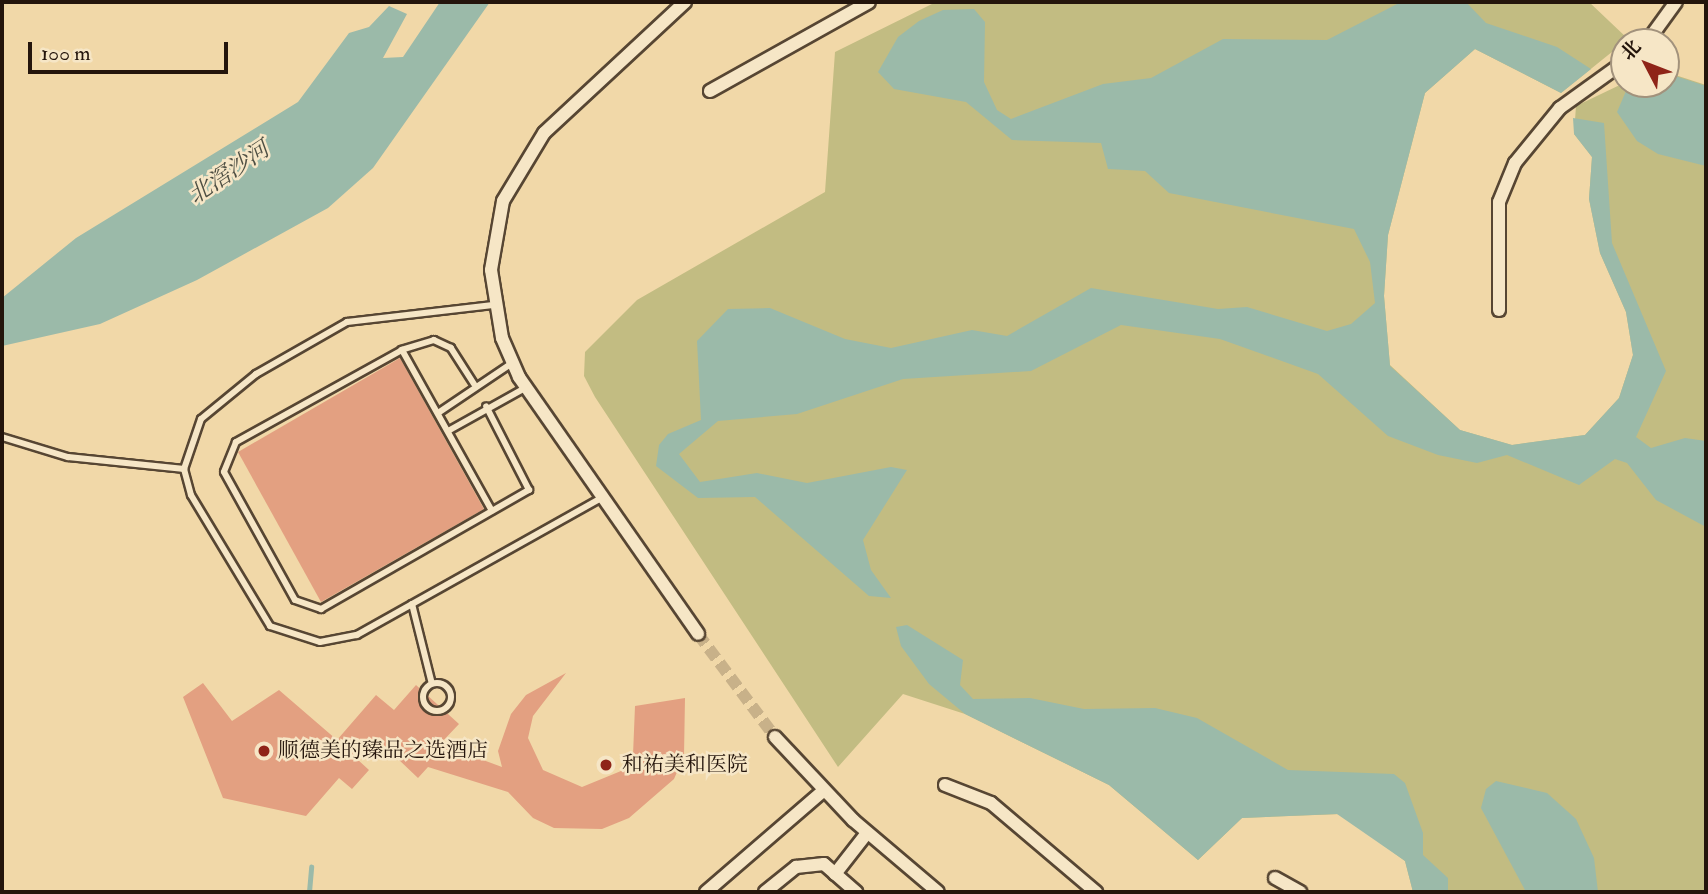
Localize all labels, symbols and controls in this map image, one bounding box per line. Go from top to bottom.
scale bar [32,28,231,72]
north arrow [1610,28,1680,98]
text: 北 [1616,35,1646,65]
text: 100 m [41,40,91,67]
water label: 北滘沙河 [183,136,275,210]
place label: 顺德美的臻品之选酒店 [278,738,488,764]
marker: 顺德美的臻品之选酒店 [256,743,272,759]
place label: 和祐美和医院 [622,752,748,778]
marker: 和祐美和医院 [596,755,616,775]

